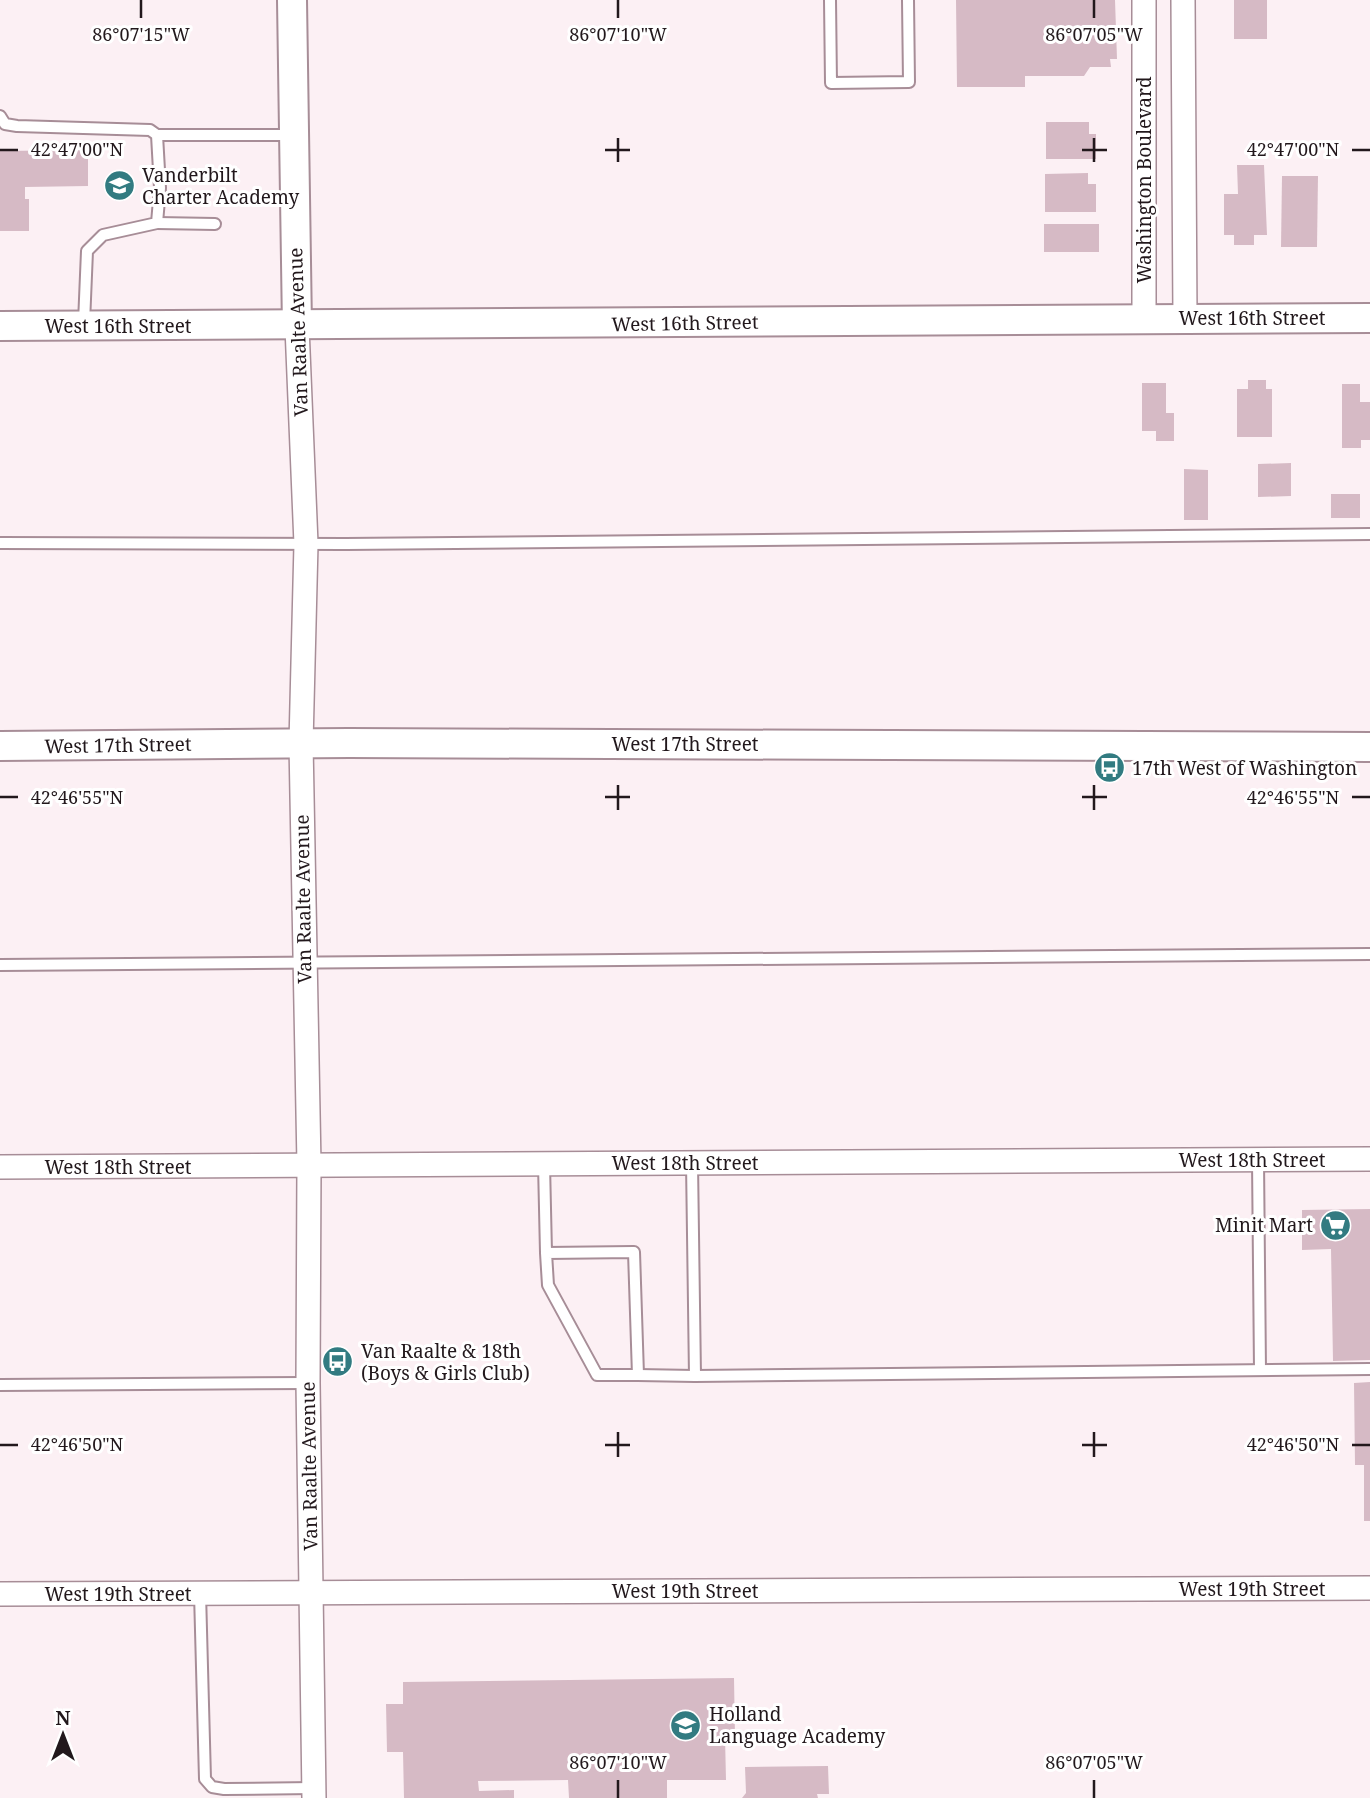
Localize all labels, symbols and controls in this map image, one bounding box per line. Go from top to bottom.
text: 86°07'15"W [92,22,190,46]
text: 86°07'10"W [569,22,667,46]
text: 86°07'05"W [1045,22,1143,46]
street label: Washington Boulevard [1131,76,1157,284]
text: 42°47'00"N [31,137,124,161]
text: 42°47'00"N [1247,137,1340,161]
place label: Vanderbilt Charter Academy [142,162,300,210]
school or university icon: Vanderbilt Charter Academy [102,169,136,203]
street label: Van Raalte Avenue [282,247,314,417]
street label: West 16th Street [1178,305,1326,331]
street label: West 16th Street [611,309,759,337]
street label: West 16th Street [44,313,192,339]
street label: West 17th Street [44,731,192,759]
street label: West 17th Street [611,731,759,757]
bus stop icon: 17th West of Washington [1092,751,1126,785]
place label: 17th West of Washington [1132,755,1357,781]
text: 42°46'55"N [31,785,124,809]
text: 42°46'55"N [1247,785,1340,809]
street label: Van Raalte Avenue [289,814,317,984]
street label: West 18th Street [1178,1147,1326,1173]
street label: West 18th Street [611,1150,759,1176]
street label: West 18th Street [44,1154,192,1180]
supermarket icon: Minit Mart [1319,1208,1353,1242]
place label: Minit Mart [1215,1212,1313,1238]
place label: Van Raalte & 18th (Boys & Girls Club) [361,1338,530,1386]
bus stop icon: Van Raalte & 18th (Boys & Girls Club) [321,1345,355,1379]
street label: Van Raalte Avenue [295,1381,323,1551]
text: 42°46'50"N [31,1432,124,1456]
text: 42°46'50"N [1247,1432,1340,1456]
street label: West 19th Street [1178,1576,1326,1602]
street label: West 19th Street [611,1578,759,1604]
street label: West 19th Street [44,1581,192,1607]
north arrow [28,1700,98,1770]
place label: Holland Language Academy [709,1701,886,1749]
text: N [56,1705,71,1731]
school or university icon: Holland Language Academy [669,1708,703,1742]
text: 86°07'10"W [569,1750,667,1774]
text: 86°07'05"W [1045,1750,1143,1774]

